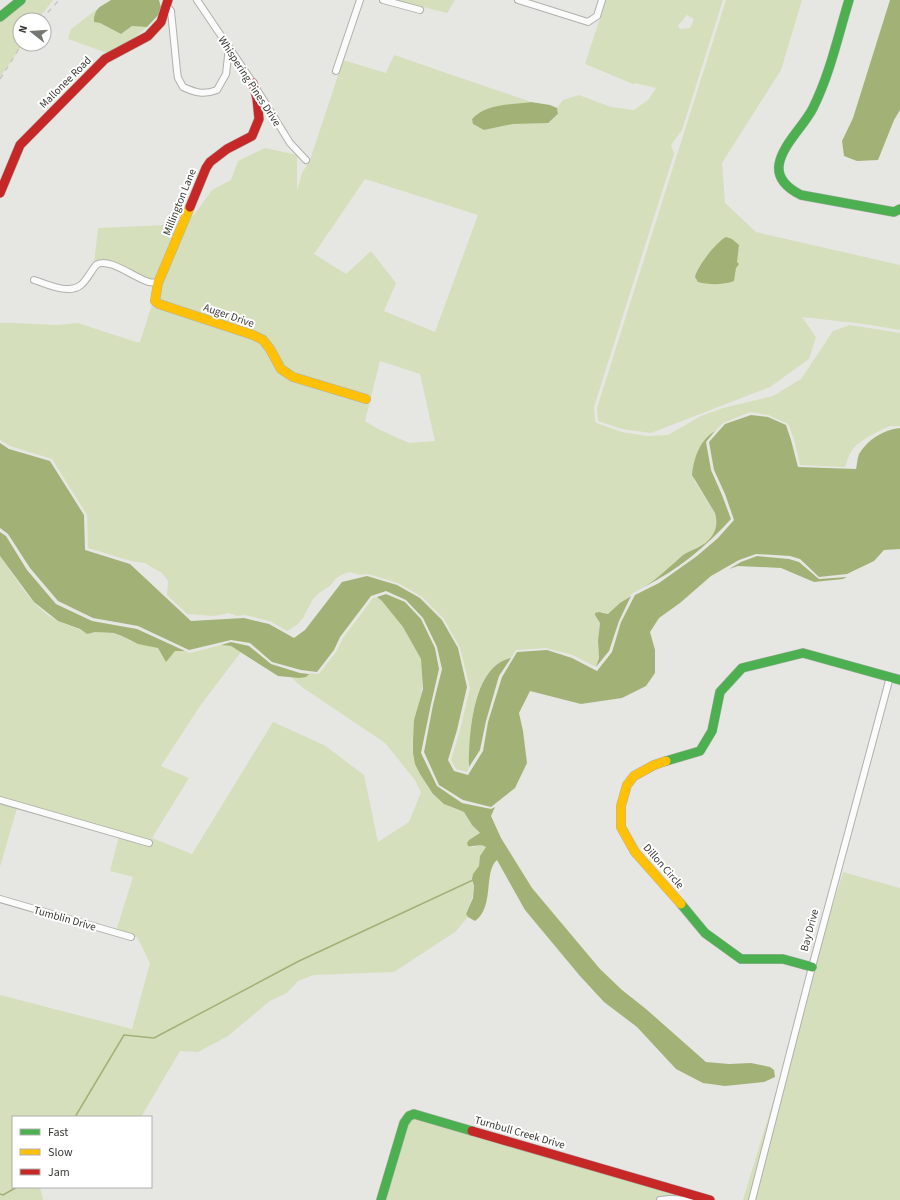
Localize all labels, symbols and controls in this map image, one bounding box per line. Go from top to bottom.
north arrow [12,12,52,52]
text: N [15,24,31,35]
street label: Whispering Pines Drive [215,33,285,130]
street label: Mallonee Road [36,53,95,112]
street label: Millington Lane [159,166,200,238]
street label: Auger Drive [202,300,257,331]
street label: Dillon Circle [640,841,688,892]
street label: Tumblin Drive [32,902,98,935]
street label: Bay Drive [797,907,822,953]
street label: Turnbull Creek Drive [473,1112,567,1153]
legend [12,1116,152,1188]
text: Fast [48,1124,68,1141]
text: Slow [48,1144,73,1161]
text: Jam [48,1164,70,1181]

